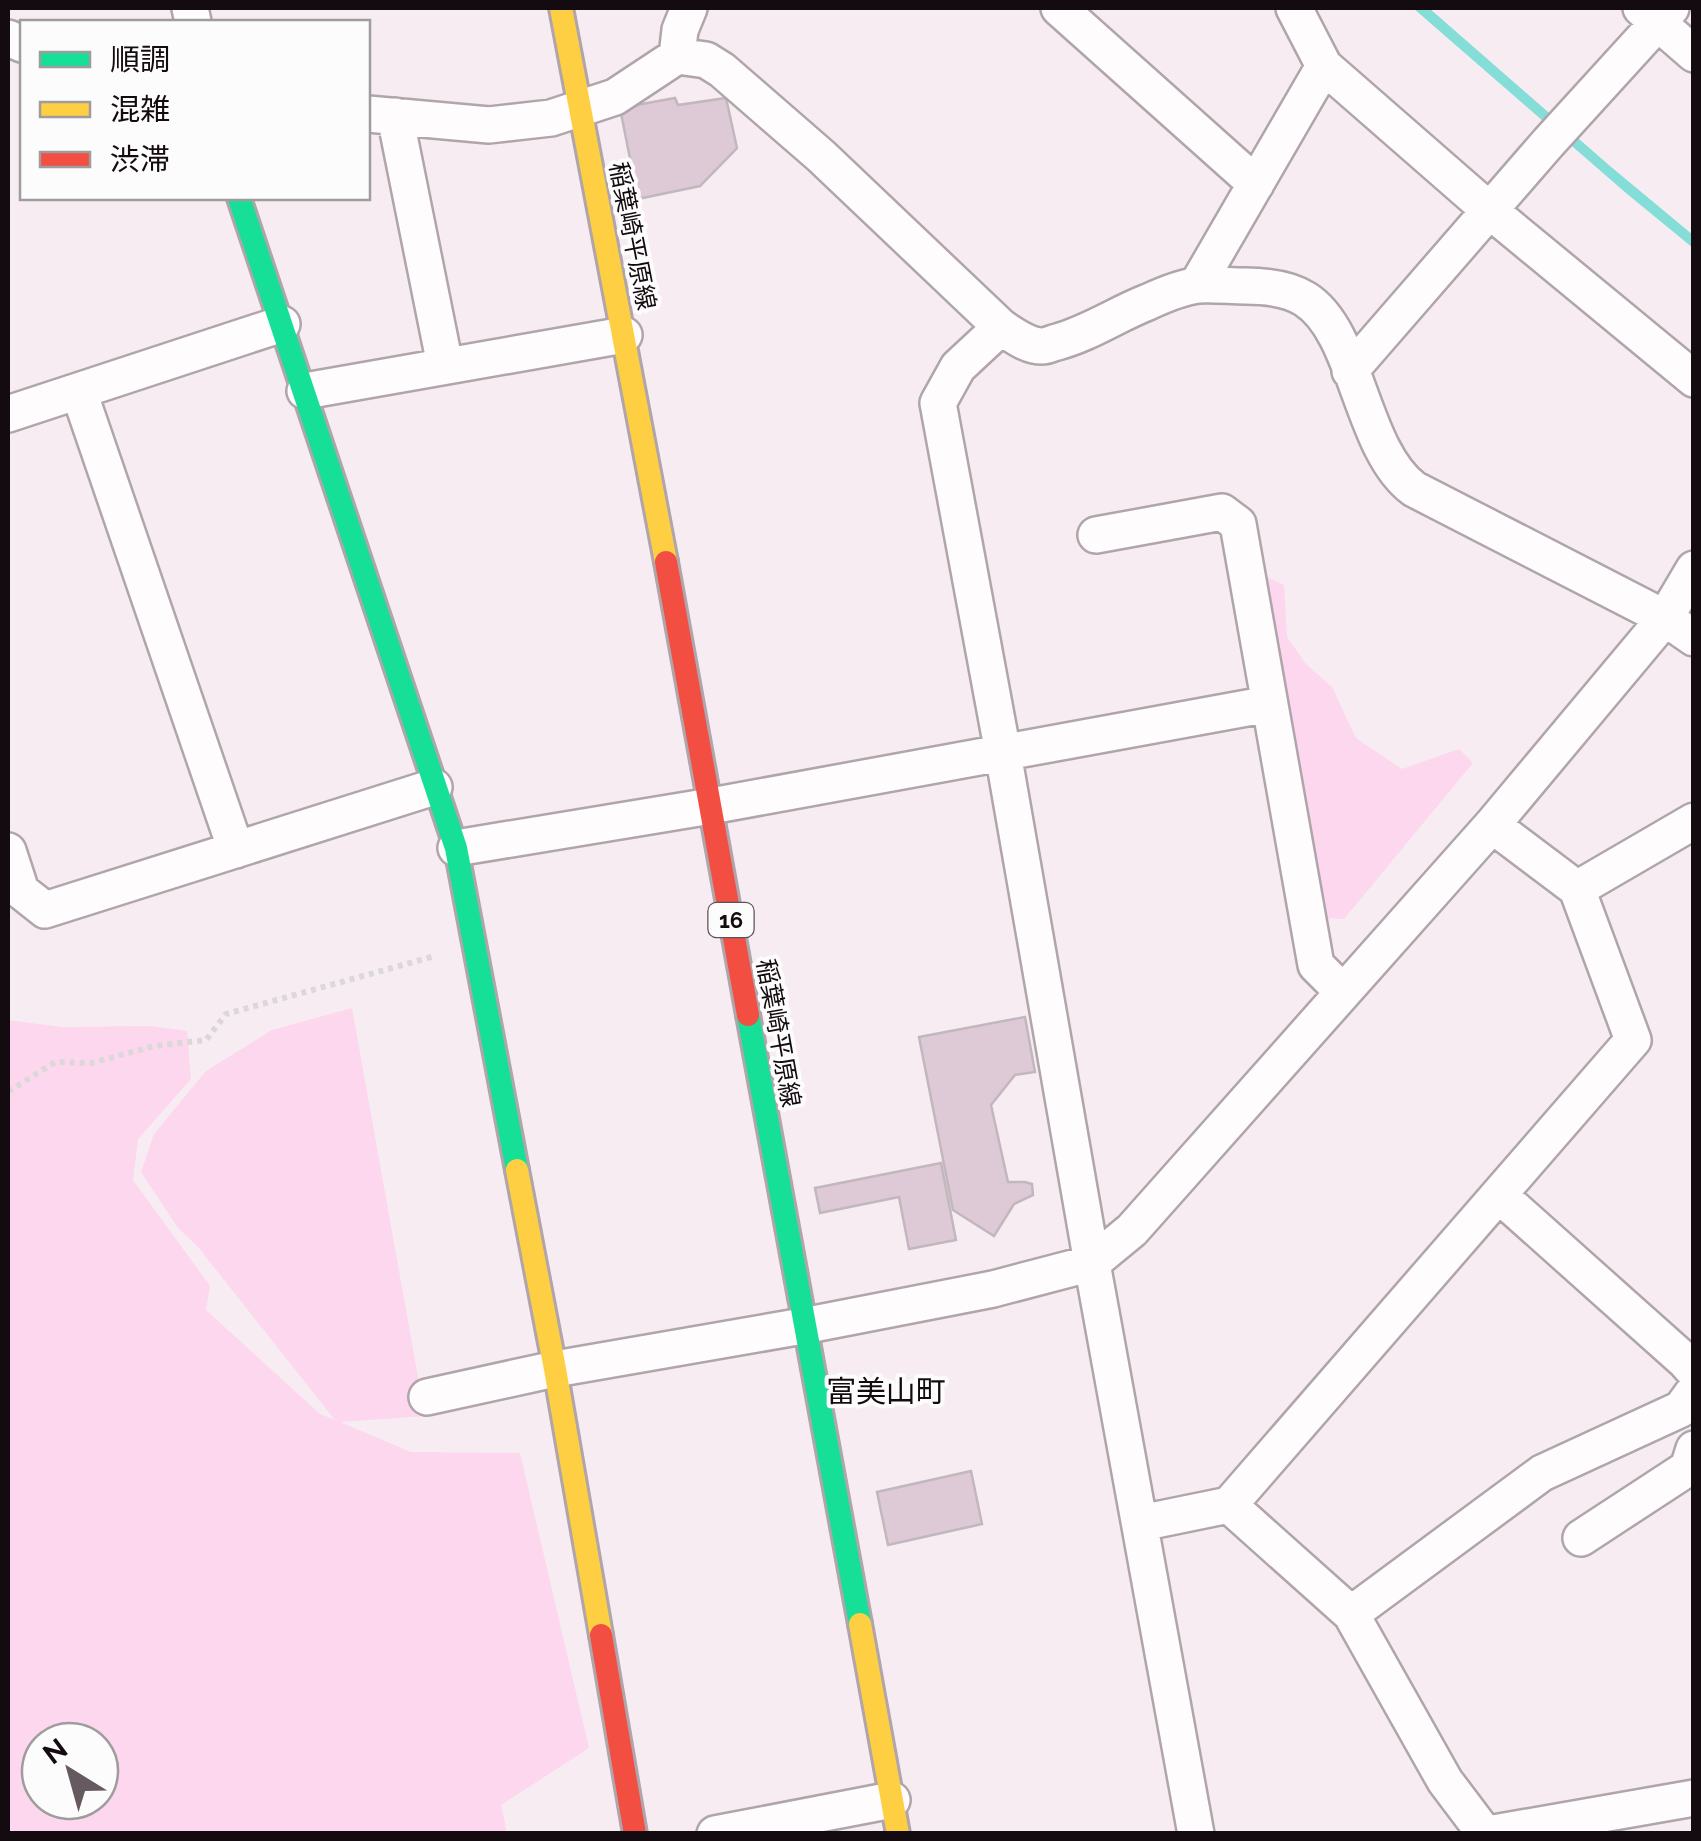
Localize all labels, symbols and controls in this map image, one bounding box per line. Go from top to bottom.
legend [20,20,370,200]
text: 順調 [110,42,170,77]
text: 混雑 [110,92,170,127]
text: 渋滞 [110,142,170,177]
street label: 稲葉崎平原線 [604,160,662,312]
road number: 16 [708,903,754,937]
street label: 稲葉崎平原線 [751,957,807,1109]
district label: 富美山町 [826,1374,946,1409]
north arrow [20,1721,120,1821]
text: N [37,1732,74,1771]

